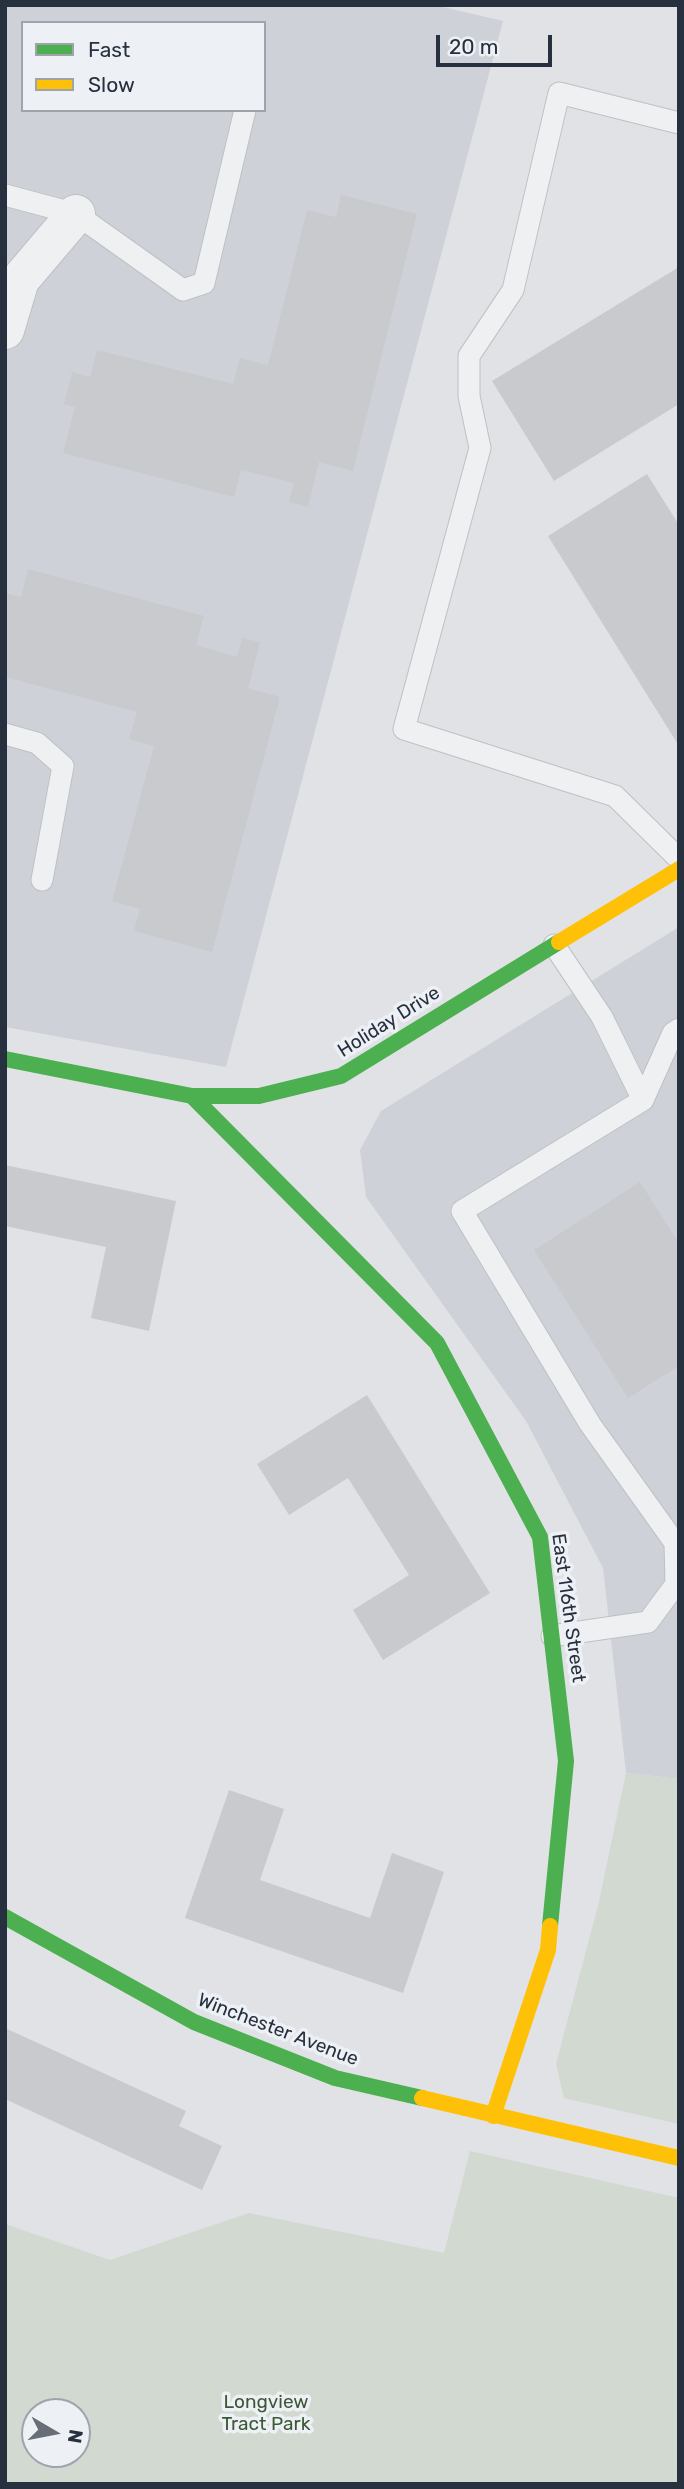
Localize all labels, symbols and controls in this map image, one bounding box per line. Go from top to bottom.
legend [21,21,266,112]
scale bar [439,21,554,65]
text: 20 m [449,34,498,59]
text: Fast [88,37,130,62]
text: Slow [88,72,135,97]
street label: Holiday Drive [334,982,444,1062]
street label: East 116th Street [546,1532,590,1684]
street label: Winchester Avenue [194,1989,362,2071]
park label: Longview Tract Park [221,2392,311,2436]
north arrow [21,2398,91,2468]
text: N [63,2428,88,2445]

